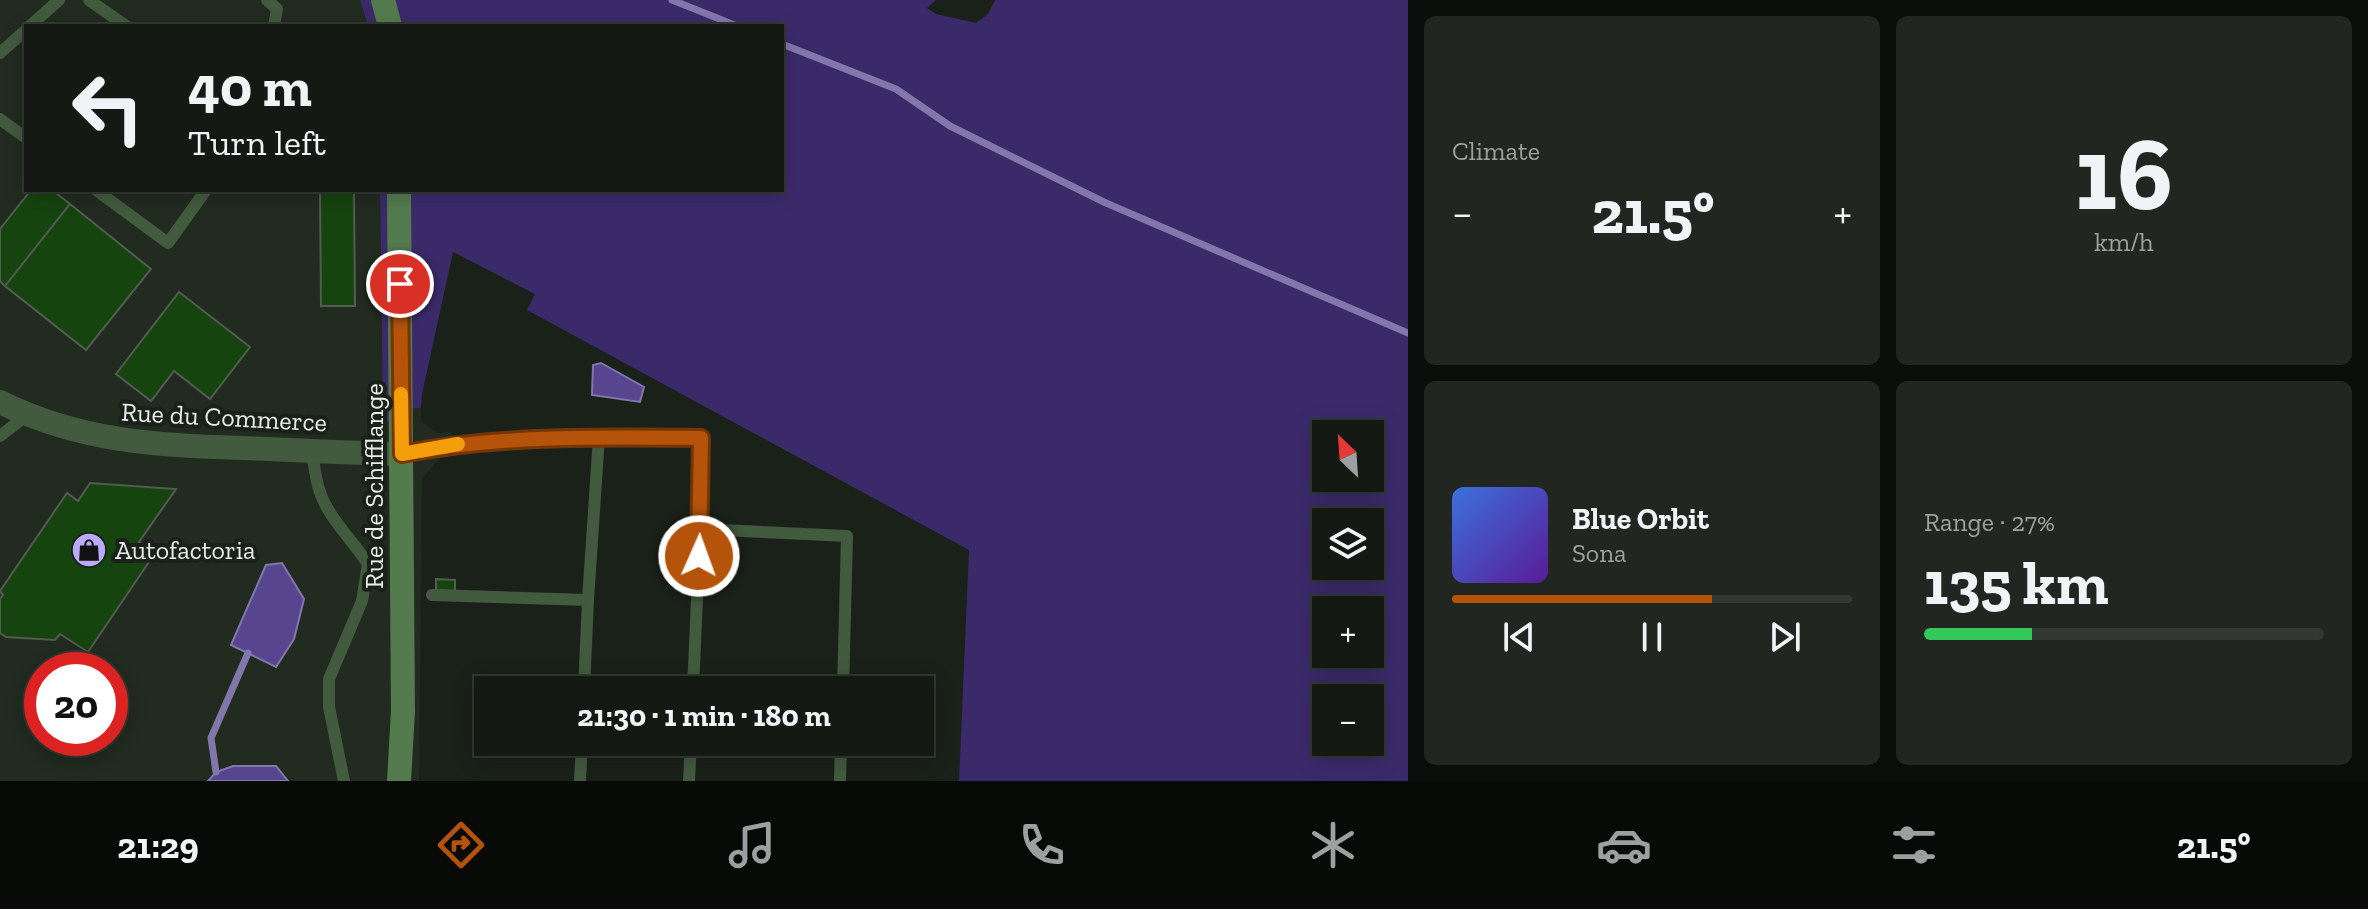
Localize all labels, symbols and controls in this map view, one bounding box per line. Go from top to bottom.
text: 40 m [188,53,312,120]
icon: left [56,56,160,160]
text: 16 [2075,111,2173,236]
text: Turn left [188,121,326,164]
text: Climate [1452,135,1540,167]
text: 21.5° [1591,176,1715,248]
text: − [1452,186,1473,239]
text: + [1833,186,1852,239]
text: km/h [2094,226,2154,258]
pin [366,250,434,318]
icon: arrive [378,262,422,306]
street label: Rue de Schifflange [358,383,390,589]
street label: Rue du Commerce [120,396,328,438]
north arrow [1312,420,1384,492]
map controls [1312,420,1384,756]
text: Blue Orbit [1572,501,1709,537]
text: Range · 27% [1924,506,2055,538]
button: layers [1312,508,1384,580]
position arrow [657,514,741,598]
shop icon: Autofactoria [70,531,108,569]
place label: Autofactoria [115,534,256,566]
text: Sona [1572,537,1627,569]
text: 135 km [1924,547,2109,619]
button: + [1312,596,1384,668]
icon: previous [1497,615,1541,659]
icon: pause [1630,615,1674,659]
icon: next [1763,615,1807,659]
speed limit sign: 20 [24,652,128,756]
button: − [1312,684,1384,756]
text: 21:30 · 1 min · 180 m [577,698,831,734]
icon: directions [433,817,489,873]
icon: music [724,817,780,873]
icon: phone [1014,817,1070,873]
icon: climate [1305,817,1361,873]
icon: car [1596,817,1652,873]
icon: filters [1886,817,1942,873]
text: 21:29 [117,824,199,867]
text: 21.5° [2177,824,2251,867]

